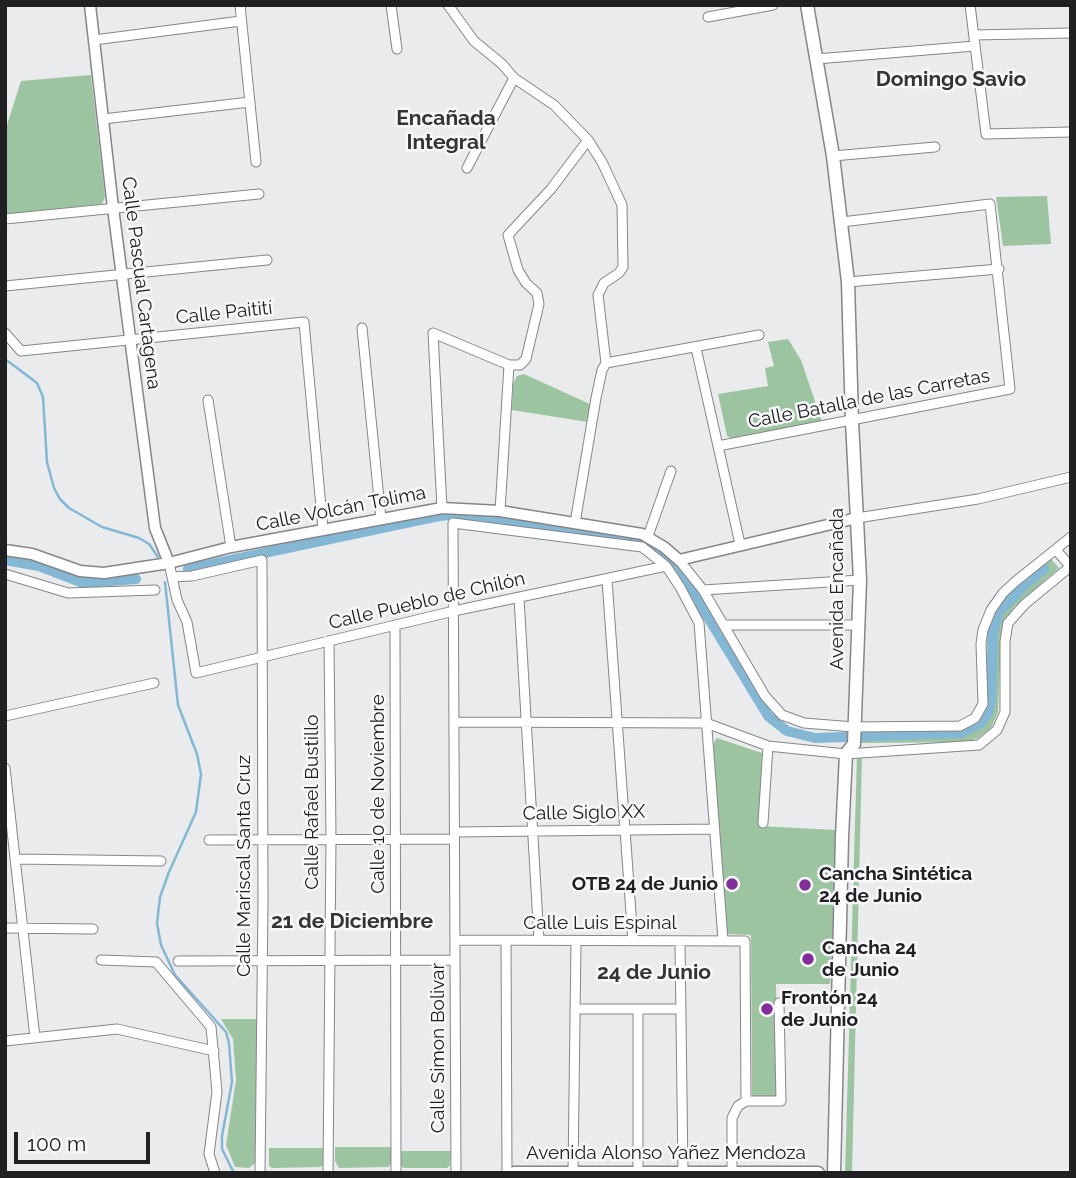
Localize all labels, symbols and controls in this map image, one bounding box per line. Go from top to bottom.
district label: Domingo Savio [876,67,1026,93]
district label: Encañada Integral [396,106,496,156]
street label: Calle Pascual Cartagena [117,175,165,391]
street label: Calle Paitití [175,297,273,329]
street label: Calle Batalla de las Carretas [746,364,992,434]
street label: Calle Volcán Tolima [254,481,428,537]
street label: Avenida Encañada [826,508,848,670]
street label: Calle Pueblo de Chilón [327,567,527,635]
street label: Calle 10 de Noviembre [367,694,389,894]
street label: Calle Rafael Bustillo [301,714,323,890]
street label: Calle Mariscal Santa Cruz [233,755,255,977]
street label: Calle Siglo XX [523,801,645,825]
place label: Cancha Sintética 24 de Junio [819,863,972,907]
place label: OTB 24 de Junio [572,873,718,895]
marker: OTB 24 de Junio [724,876,740,892]
marker: Cancha Sintética 24 de Junio [797,877,813,893]
district label: 21 de Diciembre [271,909,433,935]
street label: Calle Luis Espinal [523,912,677,934]
place label: Cancha 24 de Junio [822,937,917,981]
marker: Cancha 24 de Junio [800,951,816,967]
district label: 24 de Junio [597,960,711,986]
street label: Calle Simon Bolivar [427,963,449,1133]
place label: Frontón 24 de Junio [781,987,878,1031]
marker: Frontón 24 de Junio [759,1001,775,1017]
scale bar [18,1118,154,1162]
text: 100 m [27,1131,86,1156]
street label: Avenida Alonso Yañez Mendoza [526,1142,806,1164]

